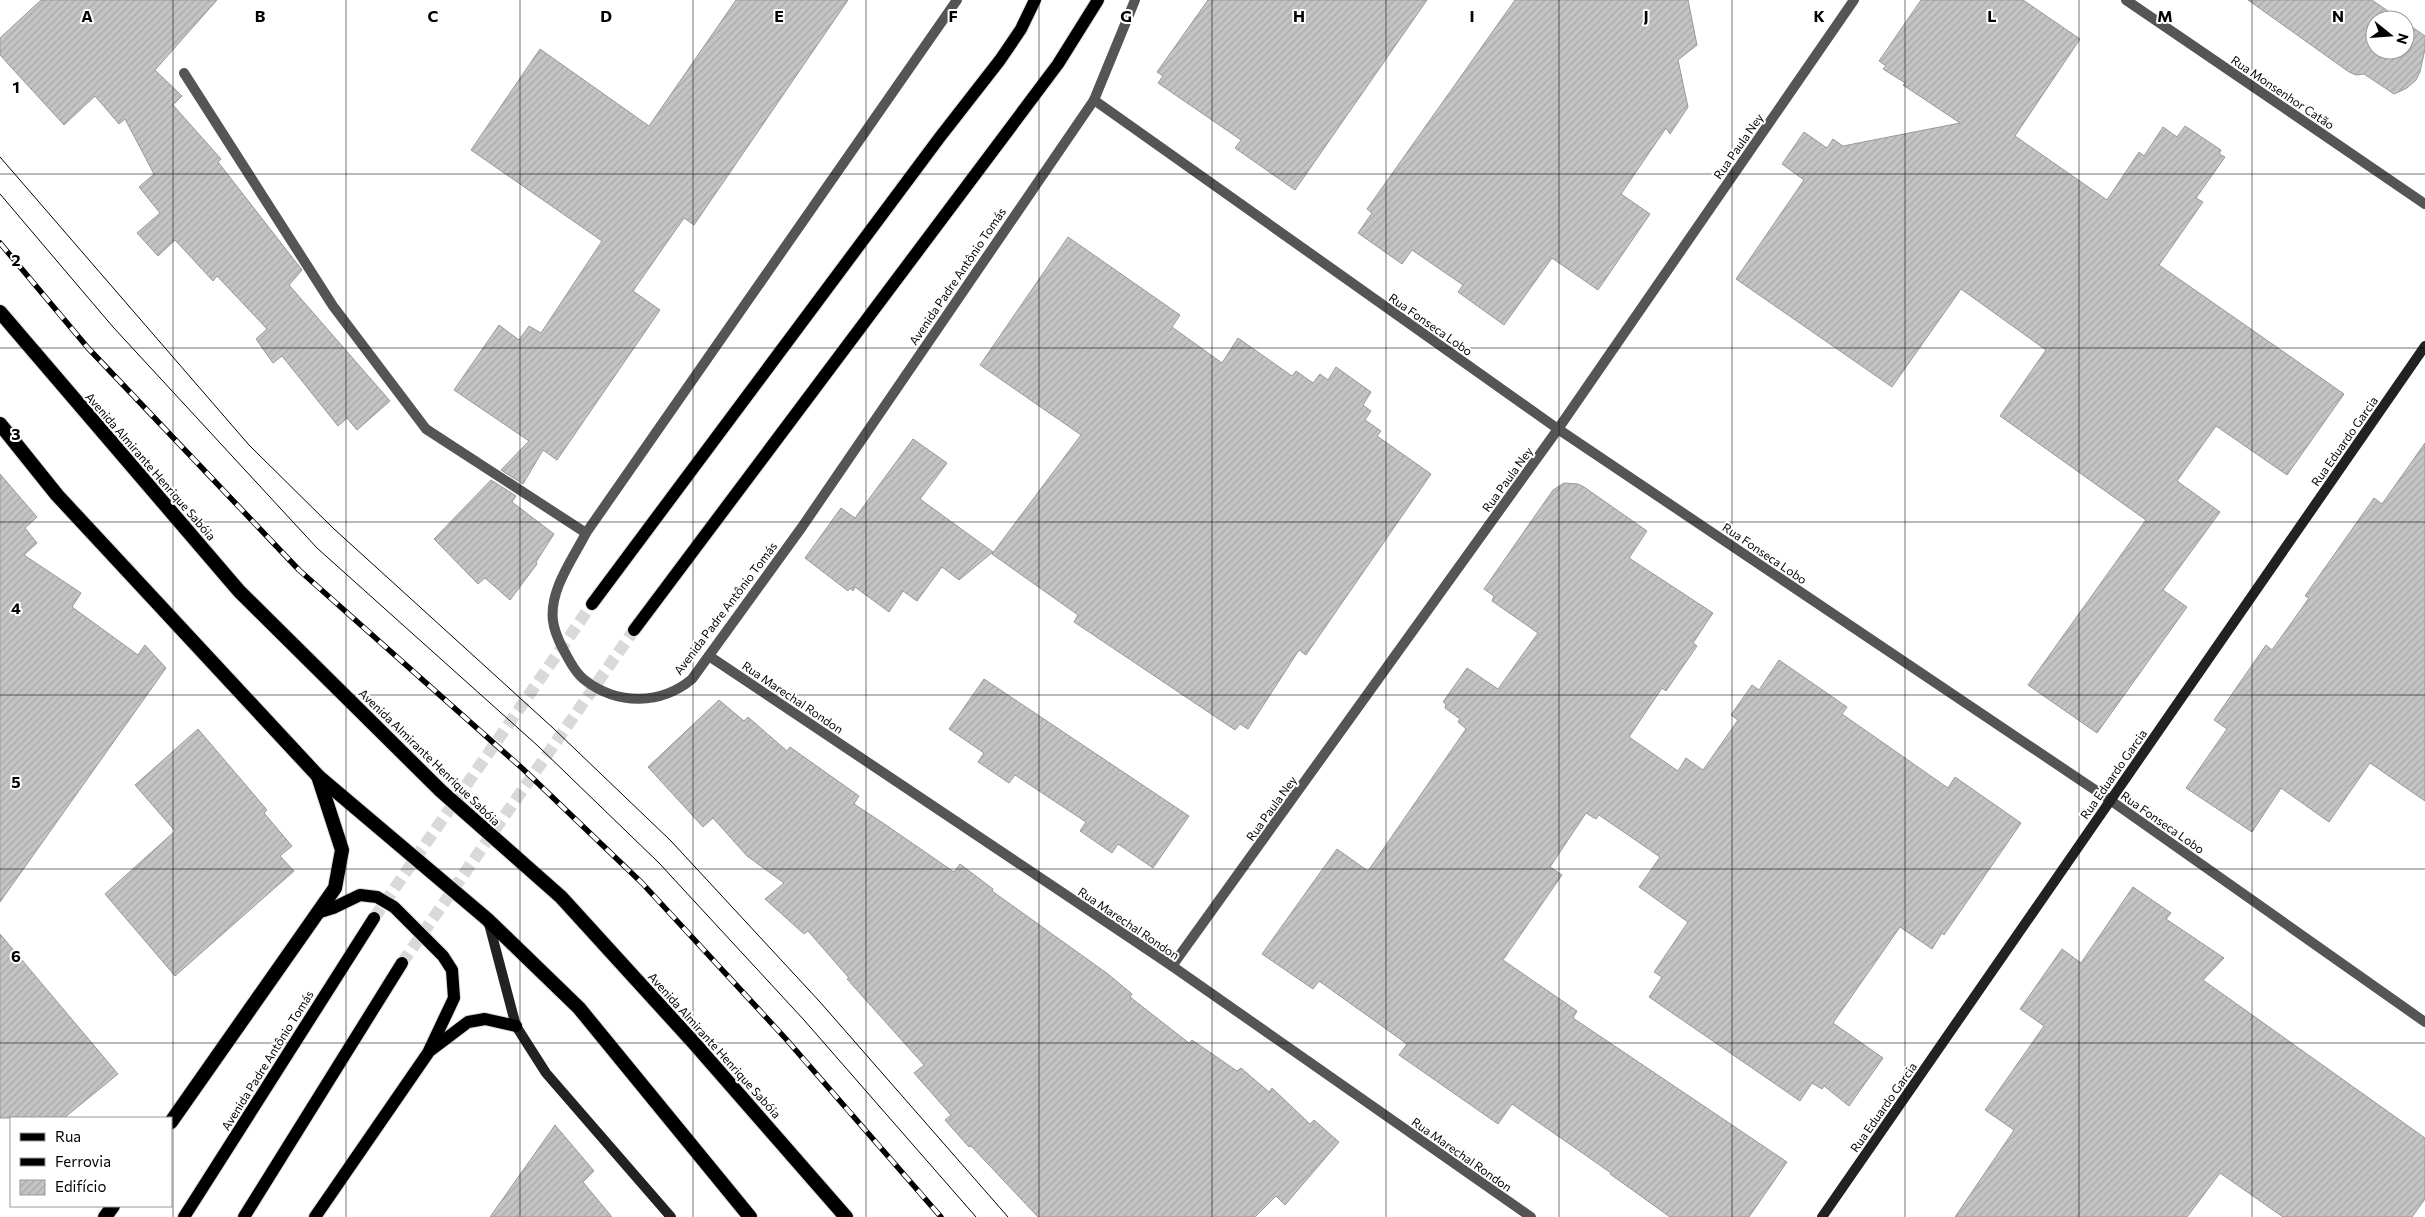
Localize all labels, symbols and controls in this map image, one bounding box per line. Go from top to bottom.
text: A [81,6,93,25]
text: B [255,6,266,25]
text: C [428,6,439,25]
text: D [600,6,612,25]
text: E [774,6,784,25]
text: F [948,6,958,25]
text: G [1120,6,1132,25]
text: H [1293,6,1305,25]
text: I [1469,6,1475,25]
text: J [1643,6,1649,25]
text: K [1813,6,1825,25]
text: L [1987,6,1997,25]
text: M [2157,6,2173,25]
text: N [2332,6,2344,25]
north arrow [2365,10,2415,60]
text: N [2393,31,2413,46]
street label: Rua Monsenhor Catão [2229,52,2337,132]
text: 1 [12,77,20,96]
street label: Rua Paula Ney [1710,111,1766,181]
street label: Avenida Padre Antônio Tomás [906,205,1008,347]
text: 2 [11,250,21,269]
street label: Rua Fonseca Lobo [1387,290,1475,358]
street label: Avenida Almirante Henrique Sabóia [83,389,219,543]
street label: Rua Eduardo Garcia [2308,393,2380,489]
text: 3 [11,424,21,443]
street label: Rua Paula Ney [1479,444,1535,514]
street label: Rua Fonseca Lobo [1720,520,1810,586]
street label: Avenida Padre Antônio Tomás [671,539,779,677]
text: 4 [11,598,21,617]
street label: Rua Marechal Rondon [740,658,846,736]
street label: Avenida Almirante Henrique Sabóia [356,686,504,828]
street label: Rua Eduardo Garcia [2077,726,2149,822]
text: 5 [11,772,21,791]
street label: Rua Paula Ney [1243,773,1299,843]
street label: Rua Fonseca Lobo [2119,788,2207,856]
street label: Rua Marechal Rondon [1076,884,1182,962]
text: 6 [11,946,21,965]
street label: Avenida Almirante Henrique Sabóia [646,969,784,1121]
street label: Avenida Padre Antônio Tomás [218,988,316,1132]
street label: Rua Eduardo Garcia [1847,1059,1919,1155]
street label: Rua Marechal Rondon [1409,1114,1515,1194]
legend [10,1117,172,1207]
text: Rua [55,1127,81,1145]
text: Ferrovia [55,1152,111,1170]
text: Edifício [55,1177,106,1195]

